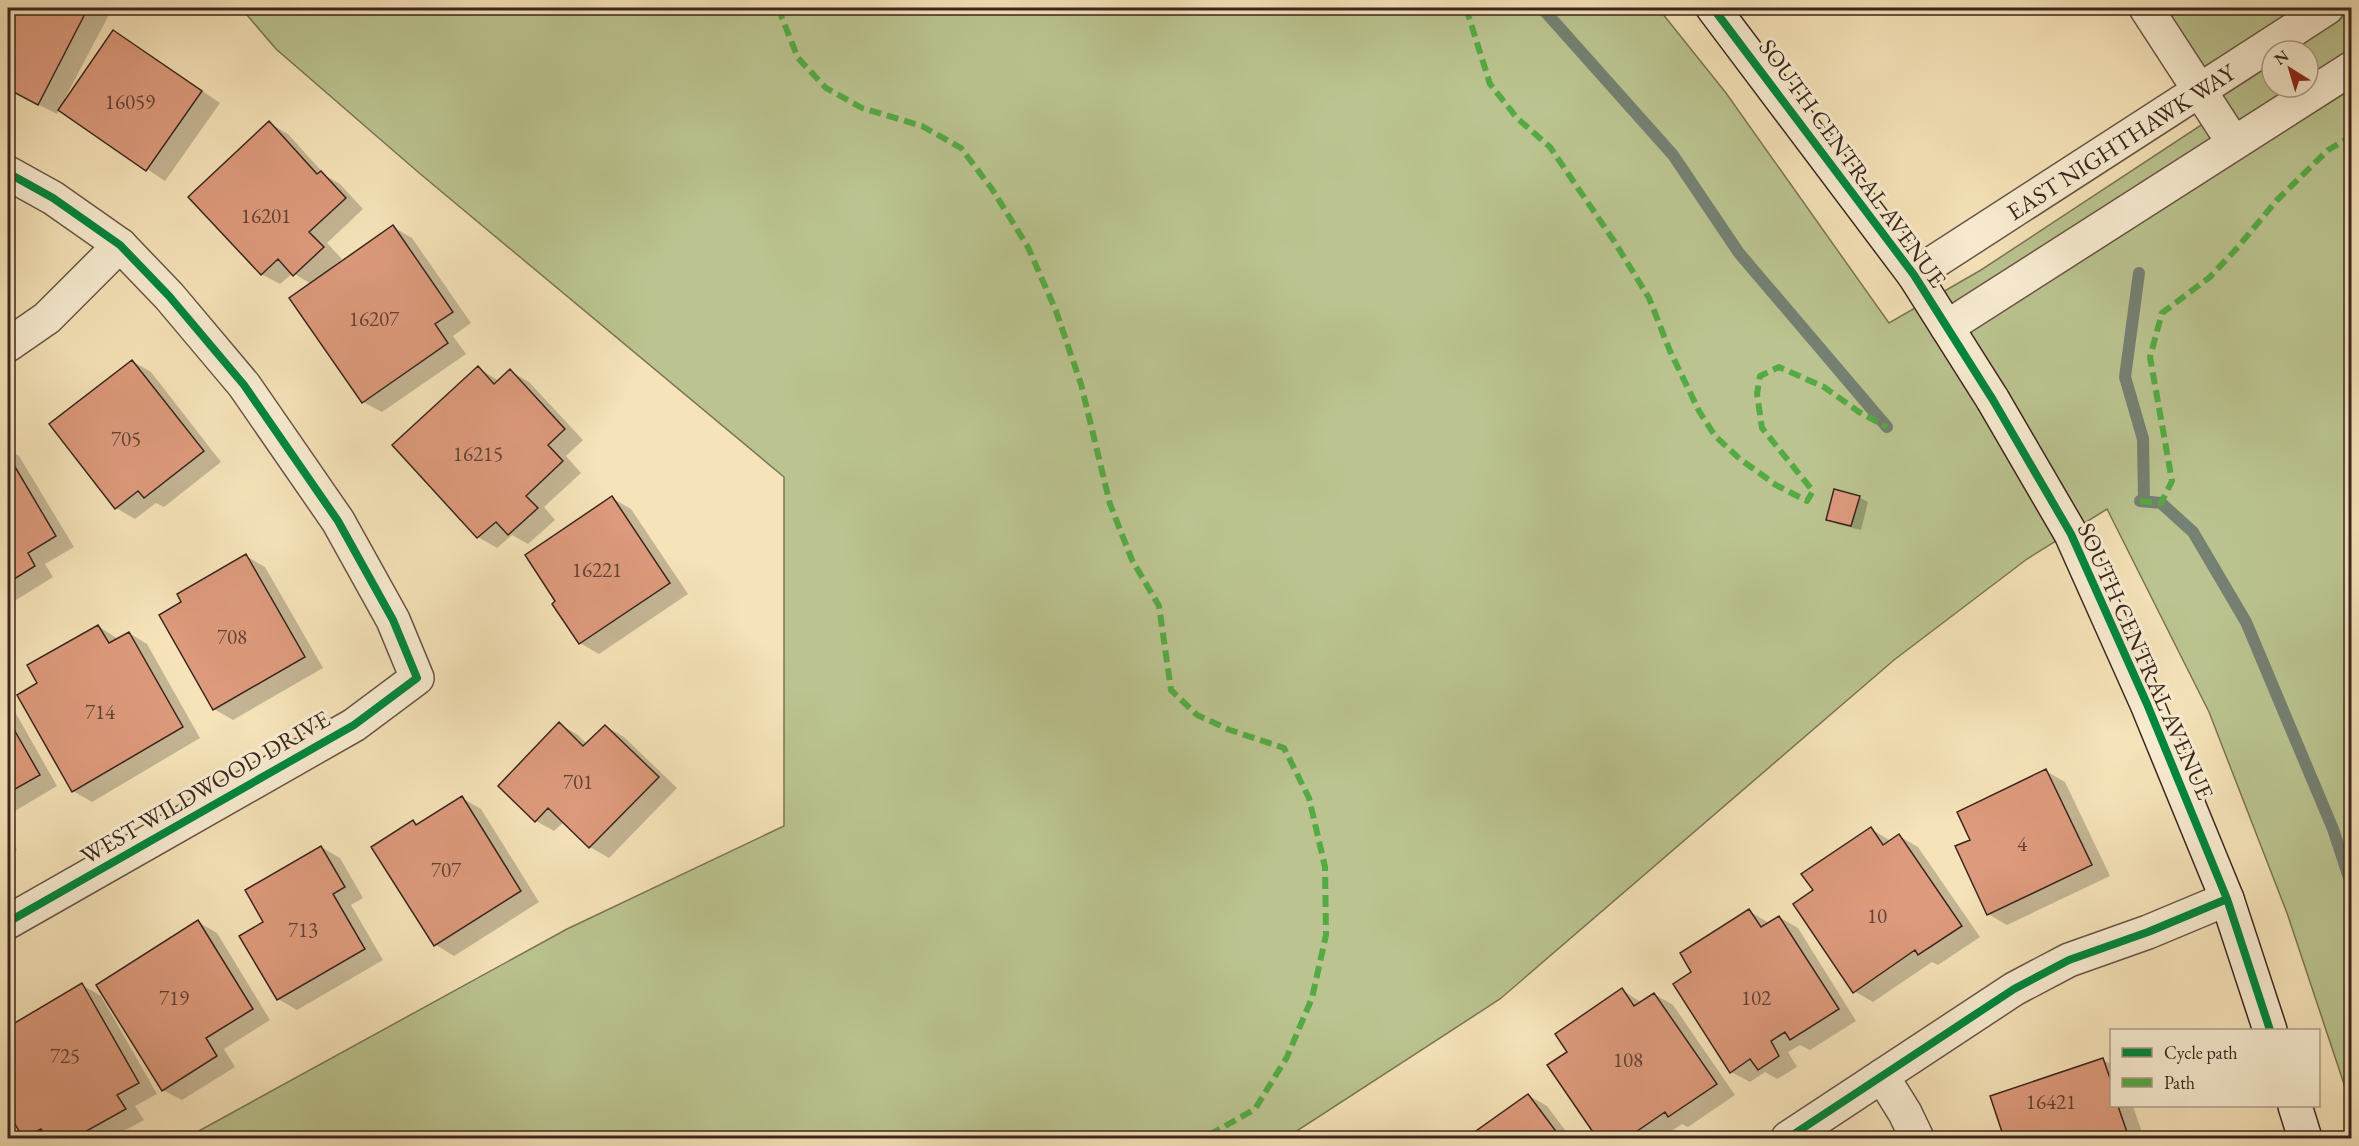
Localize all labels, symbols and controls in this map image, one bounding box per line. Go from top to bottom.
street label: SOUTH CENTRAL AVENUE [1752,33,1954,293]
north arrow [2260,39,2320,99]
text: N [2270,45,2293,70]
street label: EAST NIGHTHAWK WAY [2001,56,2242,227]
house number: 16059 [105,88,155,115]
house number: 16201 [241,202,291,229]
house number: 16207 [349,305,400,332]
house number: 705 [111,425,141,452]
house number: 16215 [453,440,503,467]
street label: SOUTH CENTRAL AVENUE [2071,518,2221,804]
house number: 16221 [572,556,622,583]
house number: 708 [217,623,247,650]
house number: 714 [85,698,116,725]
street label: WEST WILDWOOD DRIVE [75,703,335,871]
house number: 701 [563,768,593,795]
house number: 4 [2017,830,2028,857]
house number: 707 [431,856,462,883]
house number: 10 [1867,902,1887,929]
house number: 713 [288,916,318,943]
house number: 719 [159,984,189,1011]
house number: 102 [1741,984,1771,1011]
legend [2110,1029,2320,1107]
text: Cycle path [2164,1041,2238,1064]
house number: 725 [50,1042,80,1069]
house number: 108 [1613,1046,1643,1073]
text: Path [2164,1071,2195,1094]
house number: 16421 [2026,1088,2076,1115]

